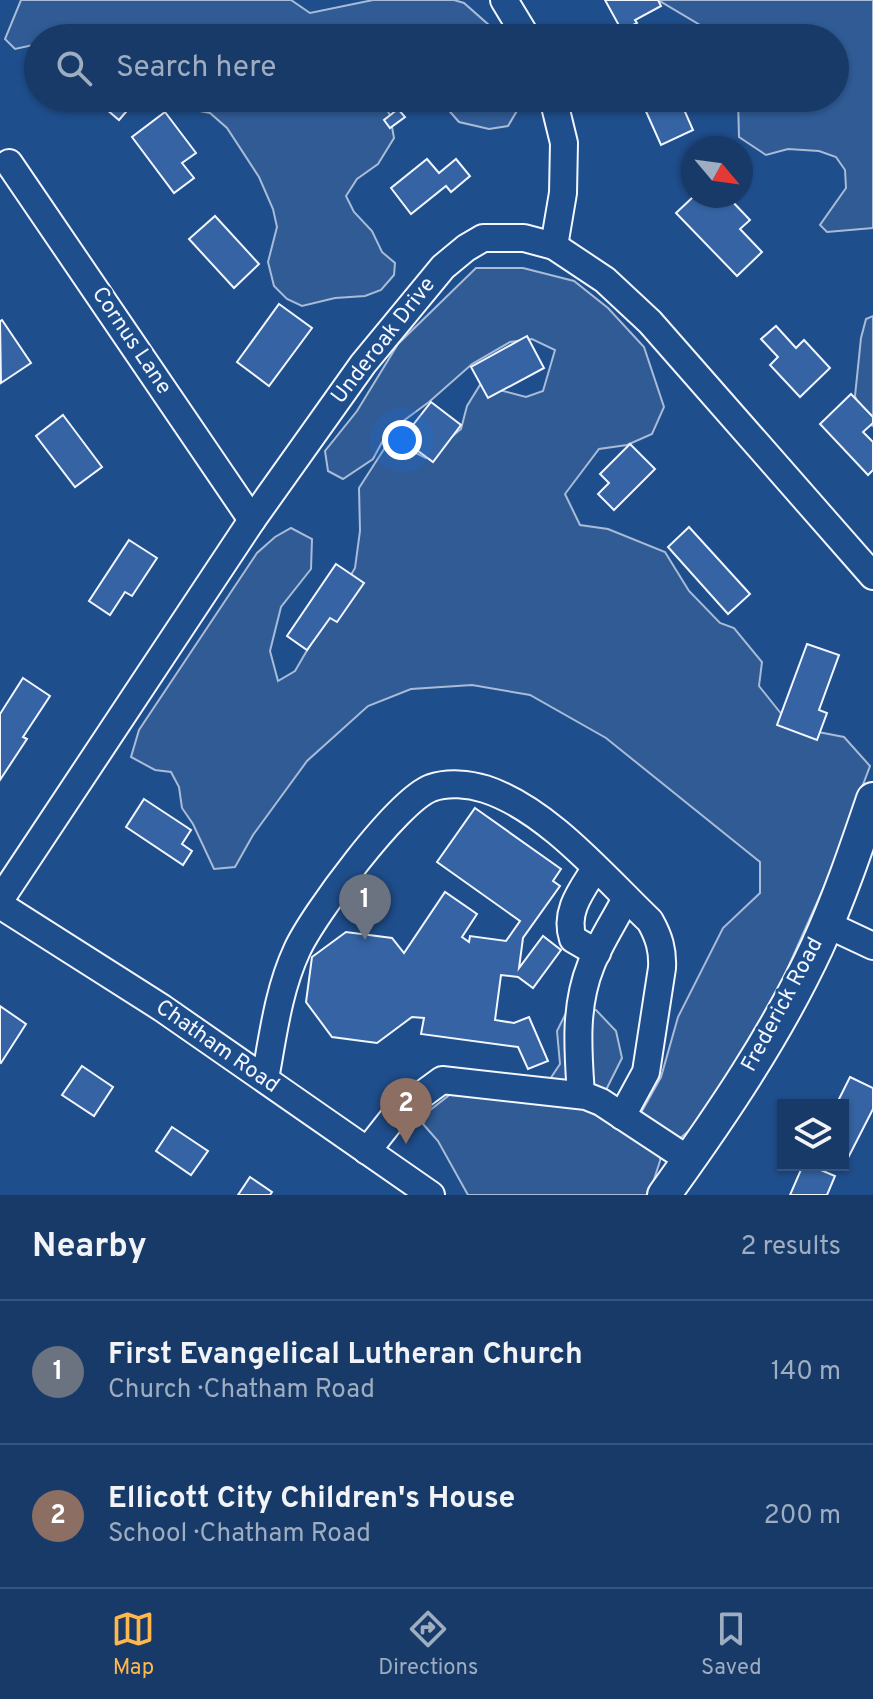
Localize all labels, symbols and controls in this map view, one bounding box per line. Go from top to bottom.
search box [24,24,849,112]
icon: search [52,46,96,90]
text: Search here [116,50,276,87]
north arrow [681,136,753,208]
street label: Underoak Drive [326,272,442,410]
street label: Cornus Lane [85,282,177,400]
your location [382,420,422,460]
pin: 1 [339,874,391,940]
street label: Frederick Road [736,933,830,1077]
street label: Chatham Road [150,994,284,1100]
pin: 2 [380,1078,432,1144]
map controls [777,1099,849,1171]
button: layers [777,1099,849,1171]
text: Nearby [32,1226,147,1269]
text: 2 results [741,1231,841,1264]
text: First Evangelical Lutheran Church [108,1337,583,1374]
text: 1 [53,1356,63,1389]
text: 140 m [771,1356,841,1389]
text: Church · Chatham Road [108,1374,375,1407]
text: Ellicott City Children's House [108,1481,515,1518]
text: 2 [50,1500,66,1533]
text: 200 m [764,1500,841,1533]
text: School · Chatham Road [108,1518,371,1551]
tab: Map [111,1607,155,1682]
tab: Directions [378,1607,478,1682]
tab: Saved [701,1607,762,1682]

